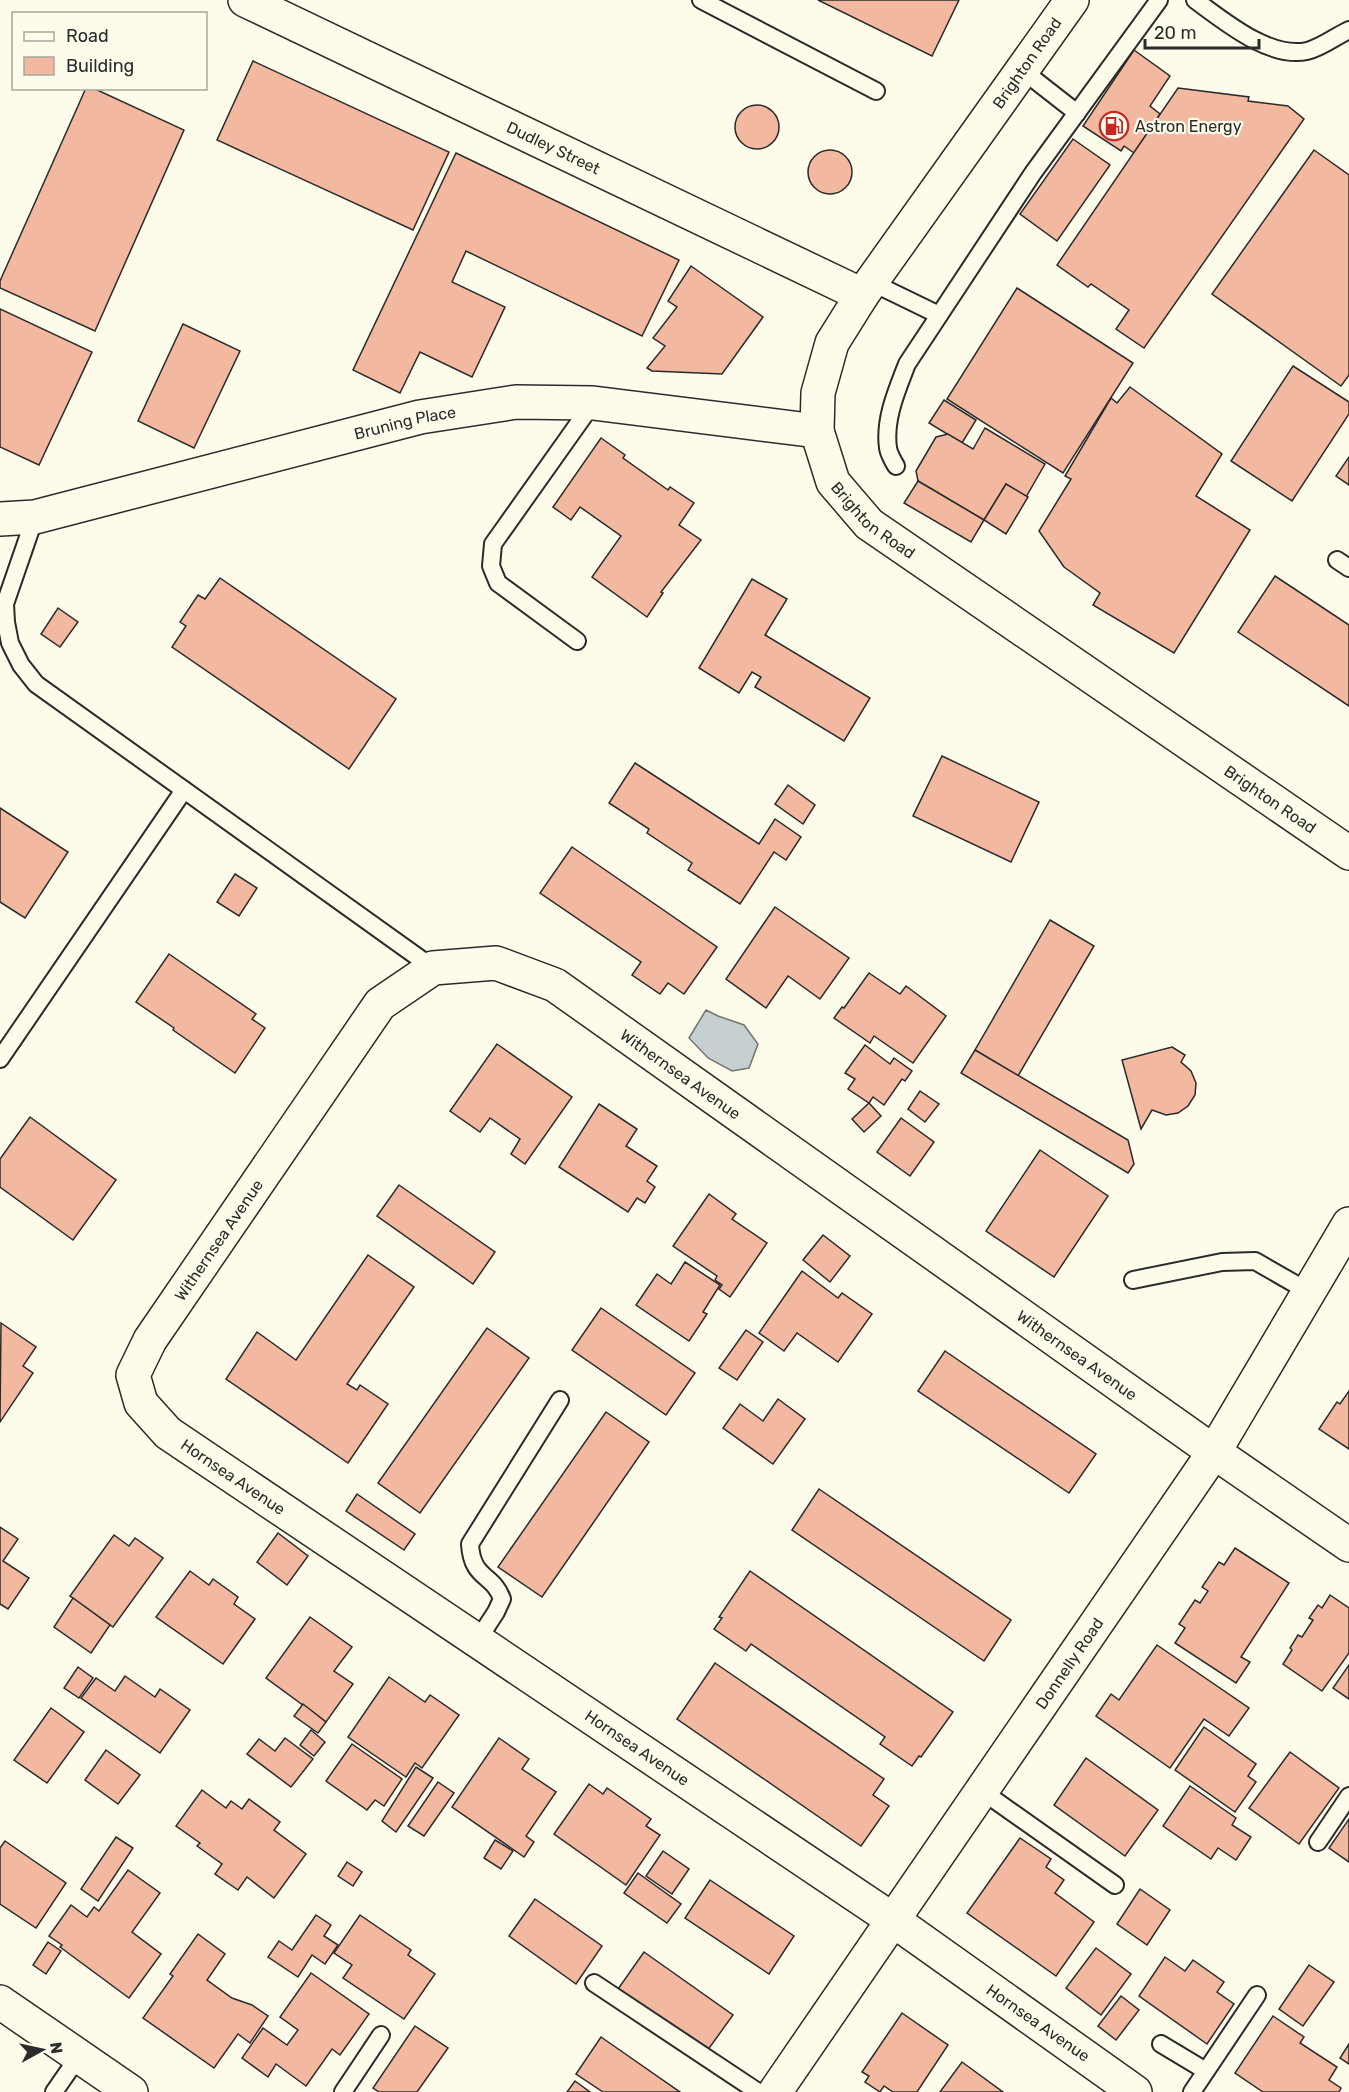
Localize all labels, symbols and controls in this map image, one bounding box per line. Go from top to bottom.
legend [12,12,207,90]
scale bar [1145,12,1259,50]
street label: Brighton Road [989,14,1065,112]
text: 20 m [1154,22,1196,44]
text: Road [66,25,109,47]
text: Building [66,55,134,77]
fuel station icon: Astron Energy [1098,110,1130,142]
street label: Dudley Street [504,117,603,178]
place label: Astron Energy [1135,117,1242,136]
street label: Bruning Place [352,402,457,443]
street label: Brighton Road [827,478,919,562]
street label: Brighton Road [1221,761,1320,837]
street label: Withernsea Avenue [617,1025,744,1123]
street label: Withernsea Avenue [170,1175,267,1304]
street label: Withernsea Avenue [1013,1306,1141,1404]
street label: Hornsea Avenue [177,1435,289,1519]
street label: Donnelly Road [1031,1614,1107,1713]
street label: Hornsea Avenue [581,1706,693,1790]
street label: Hornsea Avenue [983,1980,1093,2066]
north arrow [12,2020,72,2080]
text: N [46,2041,67,2055]

